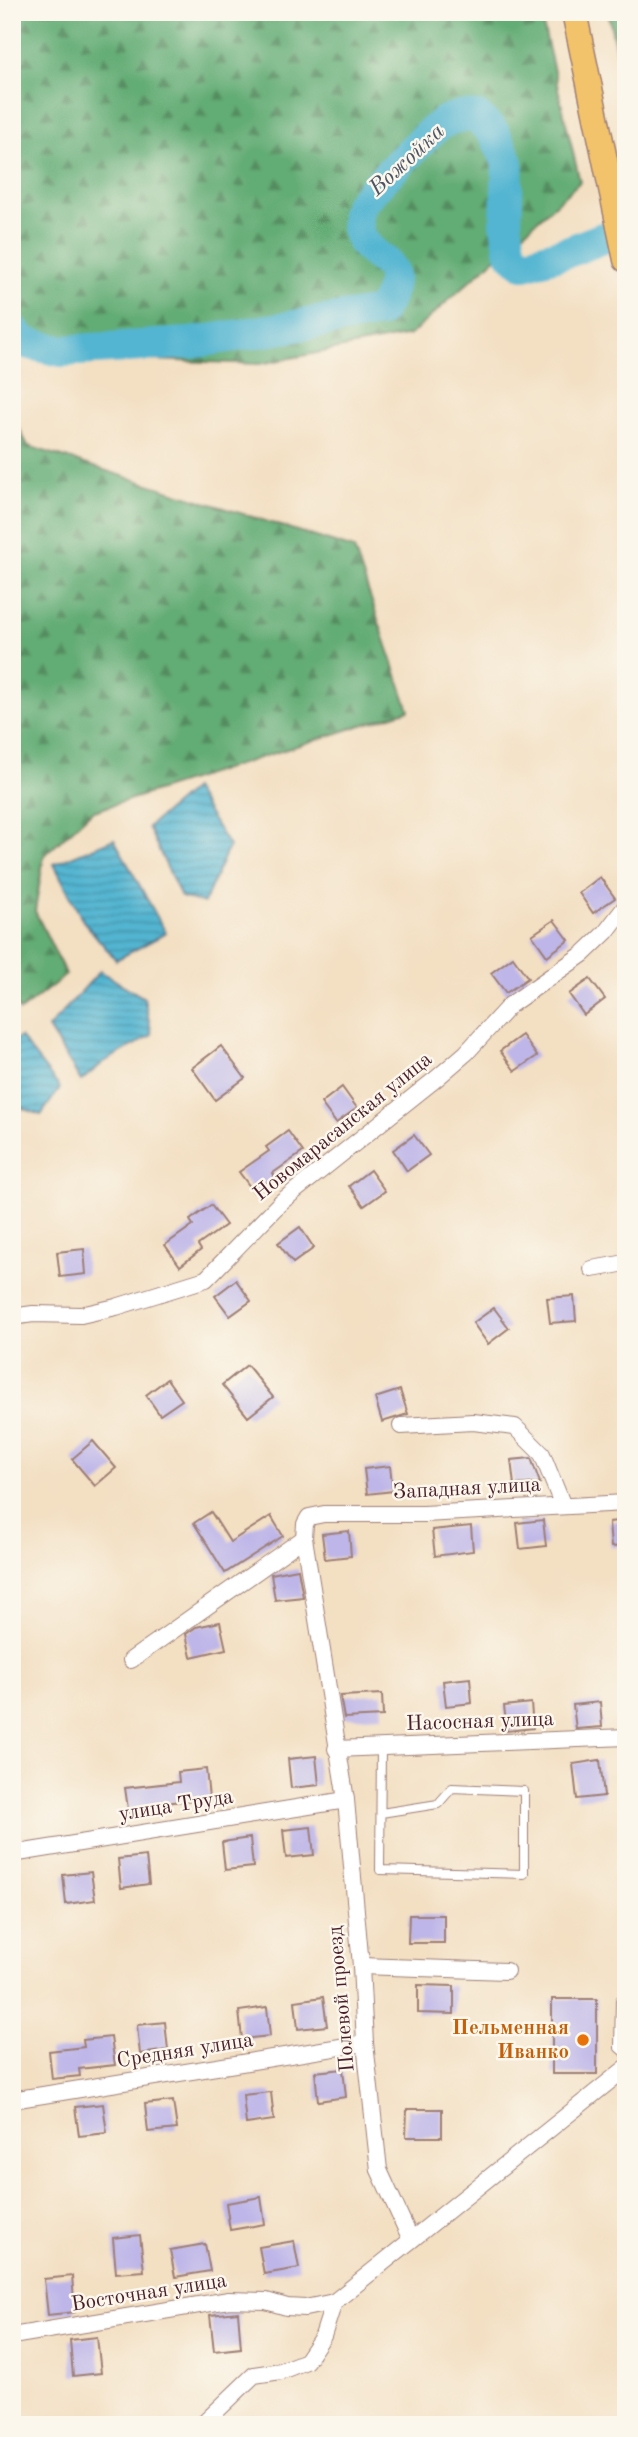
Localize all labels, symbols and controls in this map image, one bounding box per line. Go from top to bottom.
water label: Вожойка [364,120,449,201]
street label: Новомарасанская улица [250,1049,436,1205]
street label: Западная улица [393,1475,541,1503]
street label: Насосная улица [406,1709,554,1735]
street label: улица Труда [117,1787,235,1825]
street label: Полевой проезд [325,1924,359,2073]
place label: Пельменная Иванко [452,2018,569,2063]
street label: Средняя улица [115,2030,255,2072]
marker: Пельменная Иванко [575,2032,591,2048]
street label: Восточная улица [70,2270,228,2316]

